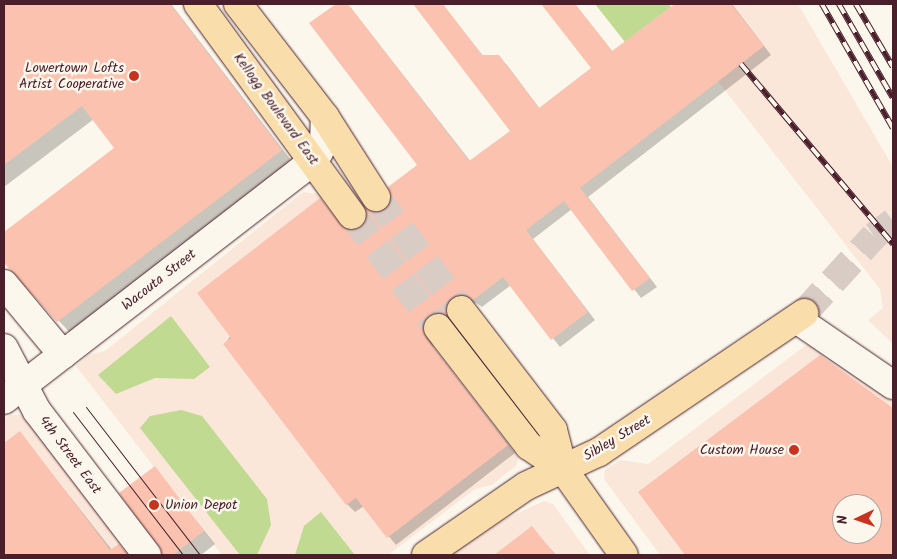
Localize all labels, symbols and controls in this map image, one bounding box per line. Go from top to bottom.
street label: Kellogg Boulevard East [230,50,322,168]
place label: Lowertown Lofts Artist Cooperative [19,60,124,92]
marker: Lowertown Lofts Artist Cooperative [128,70,140,82]
street label: Wacouta Street [118,246,200,314]
street label: Sibley Street [580,411,654,465]
street label: 4th Street East [35,413,105,497]
place label: Custom House [700,442,784,458]
marker: Custom House [788,444,800,456]
north arrow [832,494,882,544]
place label: Union Depot [165,497,237,513]
marker: Union Depot [147,498,161,512]
text: N [832,515,854,525]

